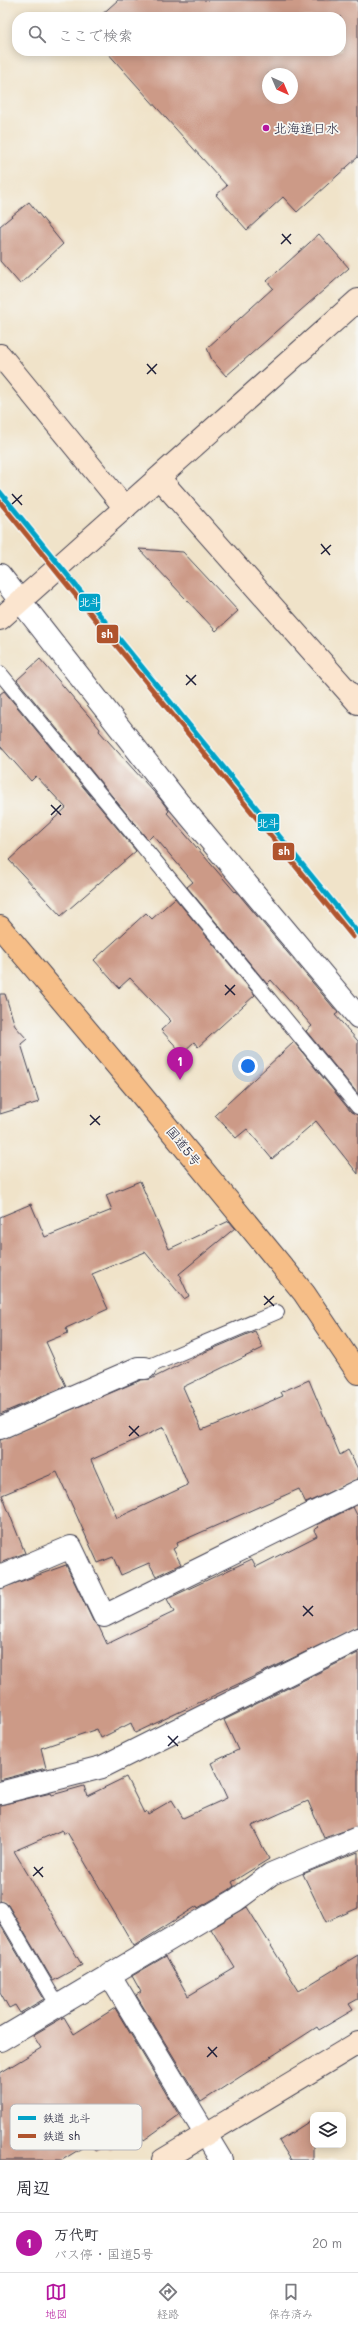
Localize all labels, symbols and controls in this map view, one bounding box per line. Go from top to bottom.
search box [12,12,346,56]
icon: search [26,23,48,45]
text: ここで検索 [58,25,133,45]
north arrow [262,68,298,104]
place label: 北海道日水 [274,119,339,136]
marker: 北海道日水 [261,123,271,133]
line badge: 北斗 [78,593,101,612]
text: 北斗 [79,594,101,609]
line badge: sh [96,624,119,644]
text: sh [101,626,113,641]
line badge: 北斗 [257,813,280,832]
text: 北斗 [257,815,279,830]
line badge: sh [272,842,295,861]
text: sh [278,843,290,858]
pin: 1 [167,1047,193,1080]
your location [238,1056,258,1076]
street label: 国道5号 [163,1122,206,1169]
legend [10,2104,142,2150]
text: 鉄道 北斗 [43,2110,91,2125]
map controls [310,2112,346,2148]
button: layers [310,2112,346,2148]
text: 鉄道 sh [43,2128,80,2143]
text: 周辺 [16,2176,50,2198]
text: 万代町 [54,2224,99,2244]
text: 1 [26,2234,32,2251]
text: 20 m [312,2234,342,2251]
text: バス停 · 国道5号 [54,2245,154,2262]
tab: 地図 [45,2281,67,2321]
tab: 経路 [157,2281,179,2321]
tab: 保存済み [269,2281,313,2321]

